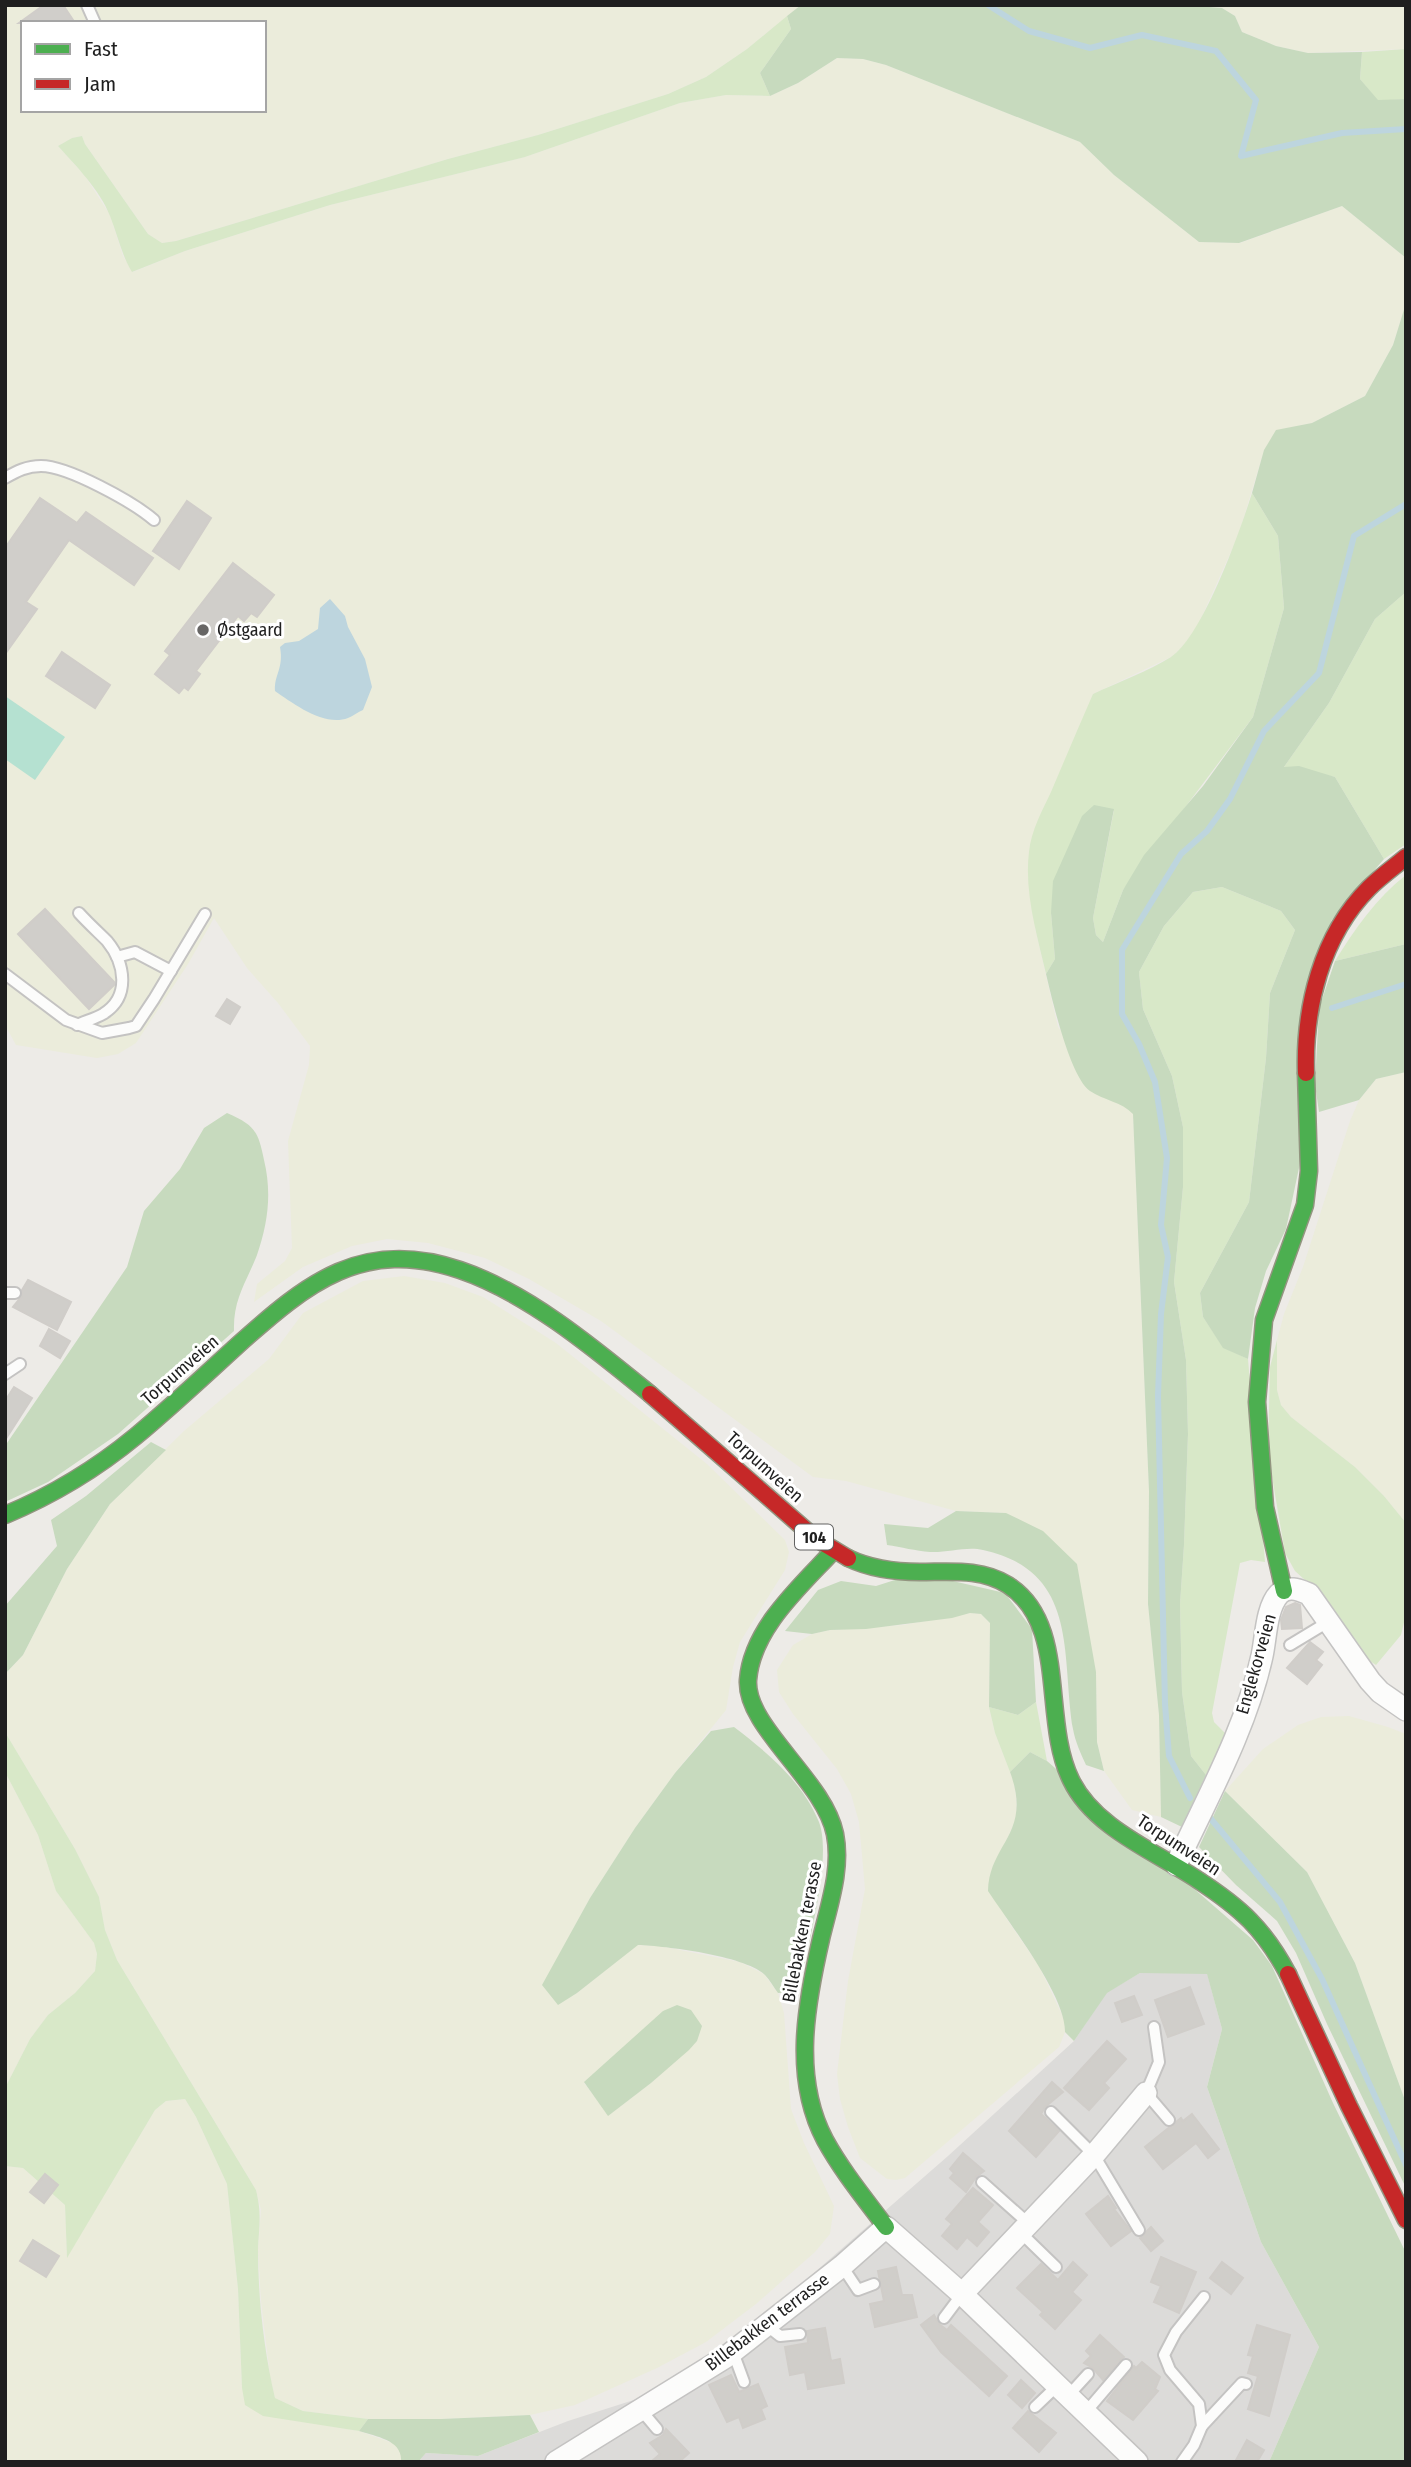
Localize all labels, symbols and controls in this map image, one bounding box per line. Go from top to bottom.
legend [21,21,266,112]
text: Fast [84,36,118,62]
text: Jam [84,71,116,97]
place label: Østgaard [217,619,283,641]
marker: Østgaard [195,622,211,638]
street label: Torpumveien [137,1330,223,1410]
street label: Torpumveien [722,1427,808,1507]
road number: 104 [795,1525,833,1550]
street label: Englekorveien [1231,1611,1281,1717]
street label: Torpumveien [1133,1810,1225,1880]
street label: Billebakken terasse [778,1860,826,2004]
street label: Billebakken terrasse [701,2268,833,2376]

